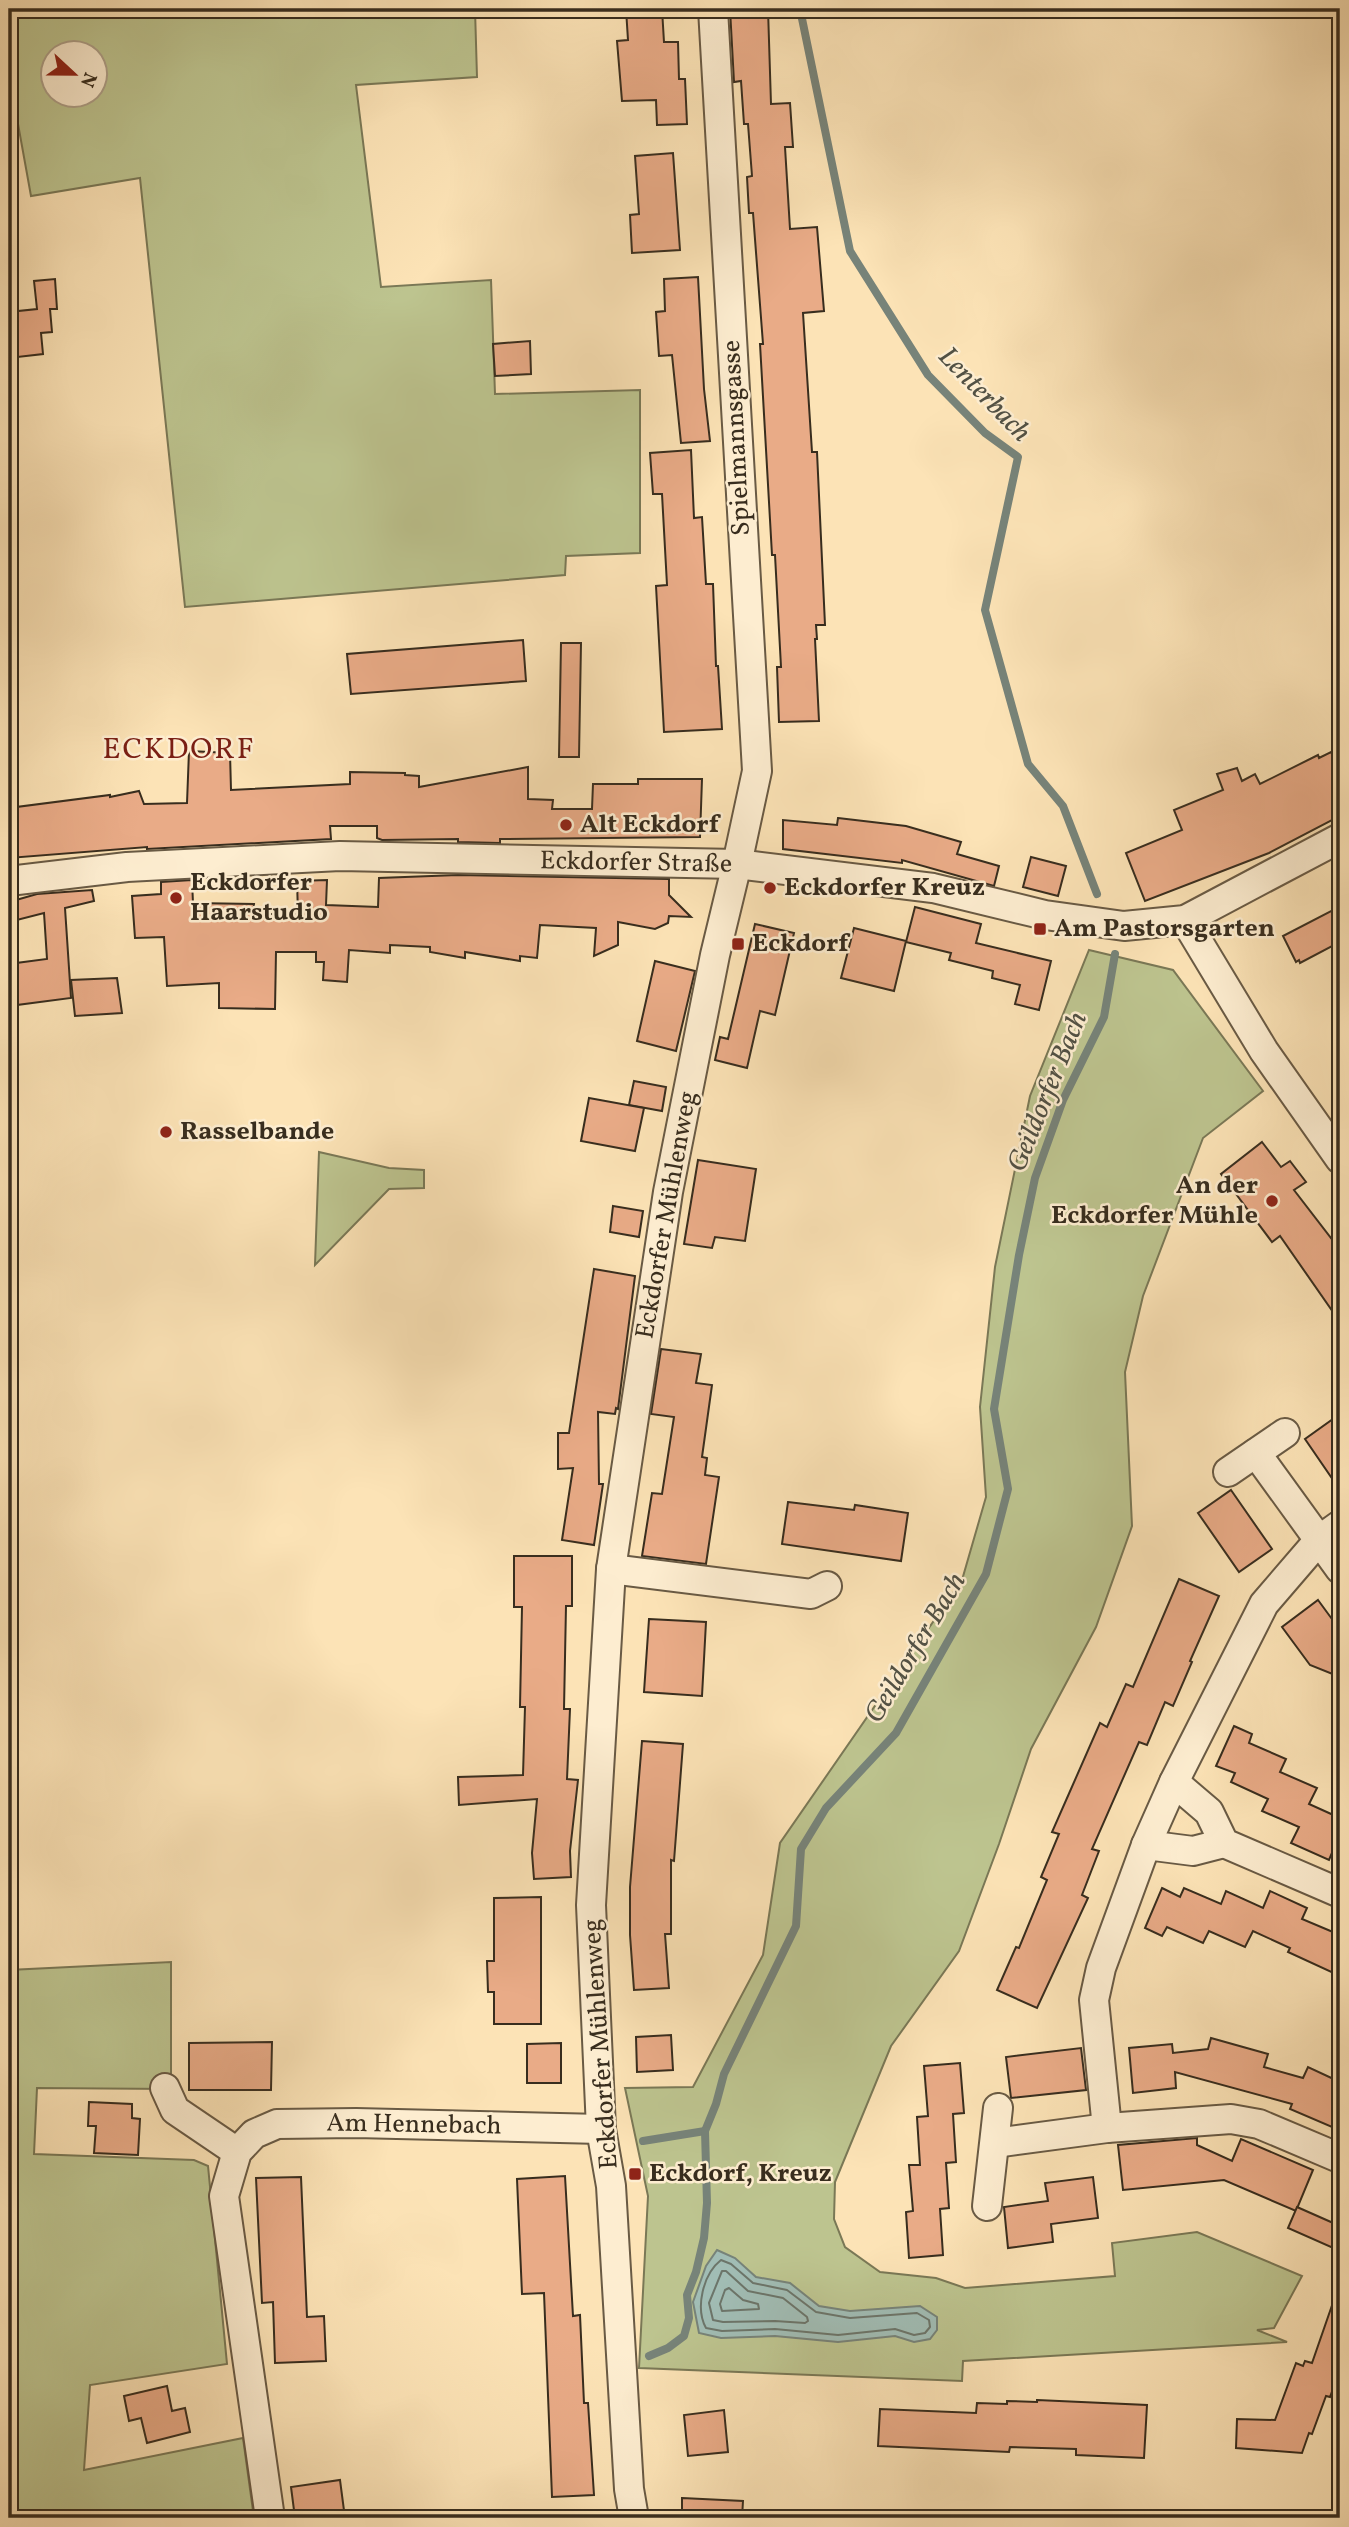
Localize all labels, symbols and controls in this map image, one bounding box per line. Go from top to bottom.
north arrow [38,38,108,108]
text: N [73,68,103,91]
street label: Spielmannsgasse [714,339,760,537]
water label: Lenterbach [929,339,1039,451]
district label: ECKDORF [102,729,256,771]
place label: Alt Eckdorf [580,807,722,843]
marker: Alt Eckdorf [558,817,574,833]
street label: Eckdorfer Straße [540,843,732,883]
place label: Eckdorfer Haarstudio [190,865,328,931]
place label: Eckdorfer Kreuz [784,870,985,906]
marker: Eckdorfer Kreuz [762,880,778,896]
marker: Eckdorfer Haarstudio [168,890,184,906]
place label: Am Pastorsgarten [1054,911,1275,947]
marker: Am Pastorsgarten [1032,921,1048,937]
place label: Eckdorf [752,926,851,962]
marker: Eckdorf [730,936,746,952]
water label: Geildorfer Bach [998,1006,1098,1178]
street label: Eckdorfer Mühlenweg [627,1088,707,1342]
place label: Rasselbande [180,1114,334,1150]
marker: Rasselbande [158,1124,174,1140]
place label: An der Eckdorfer Mühle [1051,1168,1258,1234]
marker: An der Eckdorfer Mühle [1264,1193,1280,1209]
water label: Geildorfer Bach [856,1565,976,1731]
street label: Eckdorfer Mühlenweg [574,1918,628,2170]
street label: Am Hennebach [326,2105,502,2145]
place label: Eckdorf, Kreuz [649,2156,832,2192]
marker: Eckdorf, Kreuz [627,2166,643,2182]

